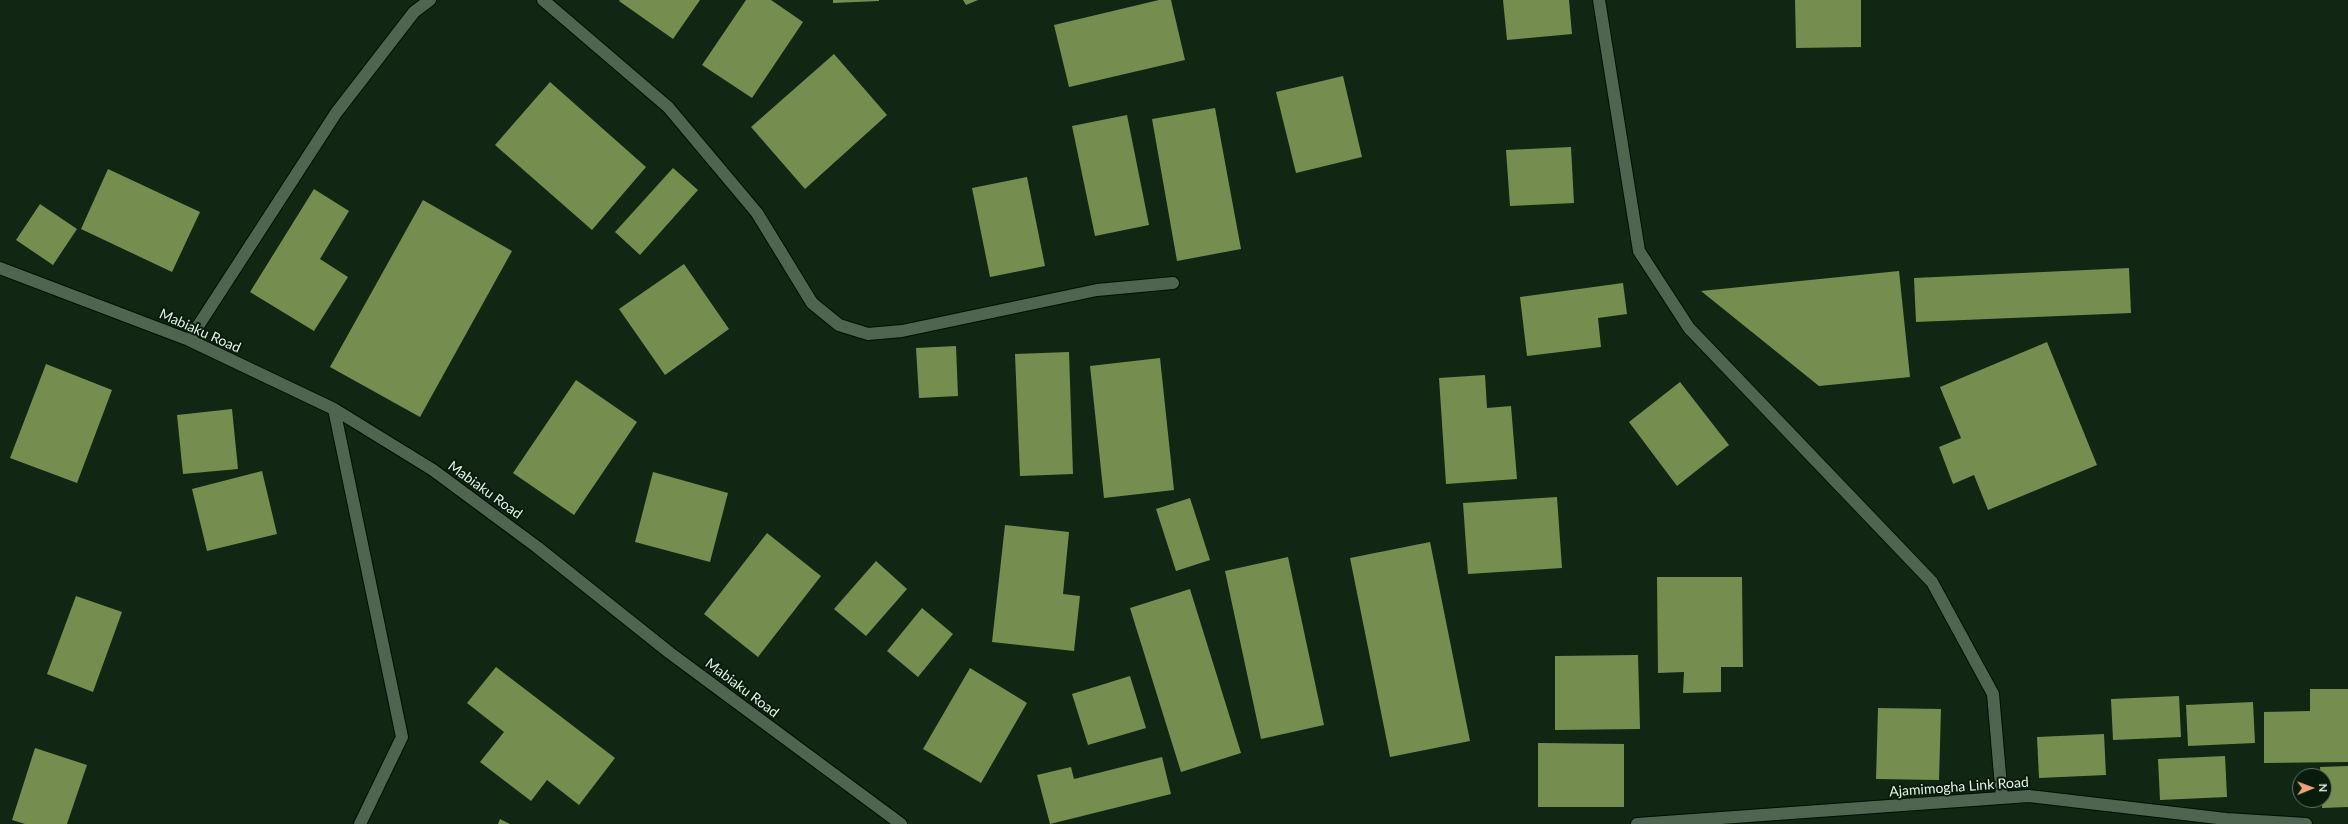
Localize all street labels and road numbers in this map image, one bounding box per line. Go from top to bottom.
street label: Mabiaku Road [157,306,243,356]
street label: Mabiaku Road [445,458,525,522]
street label: Mabiaku Road [702,655,782,721]
street label: Ajamimogha Link Road [1889,774,2029,800]

